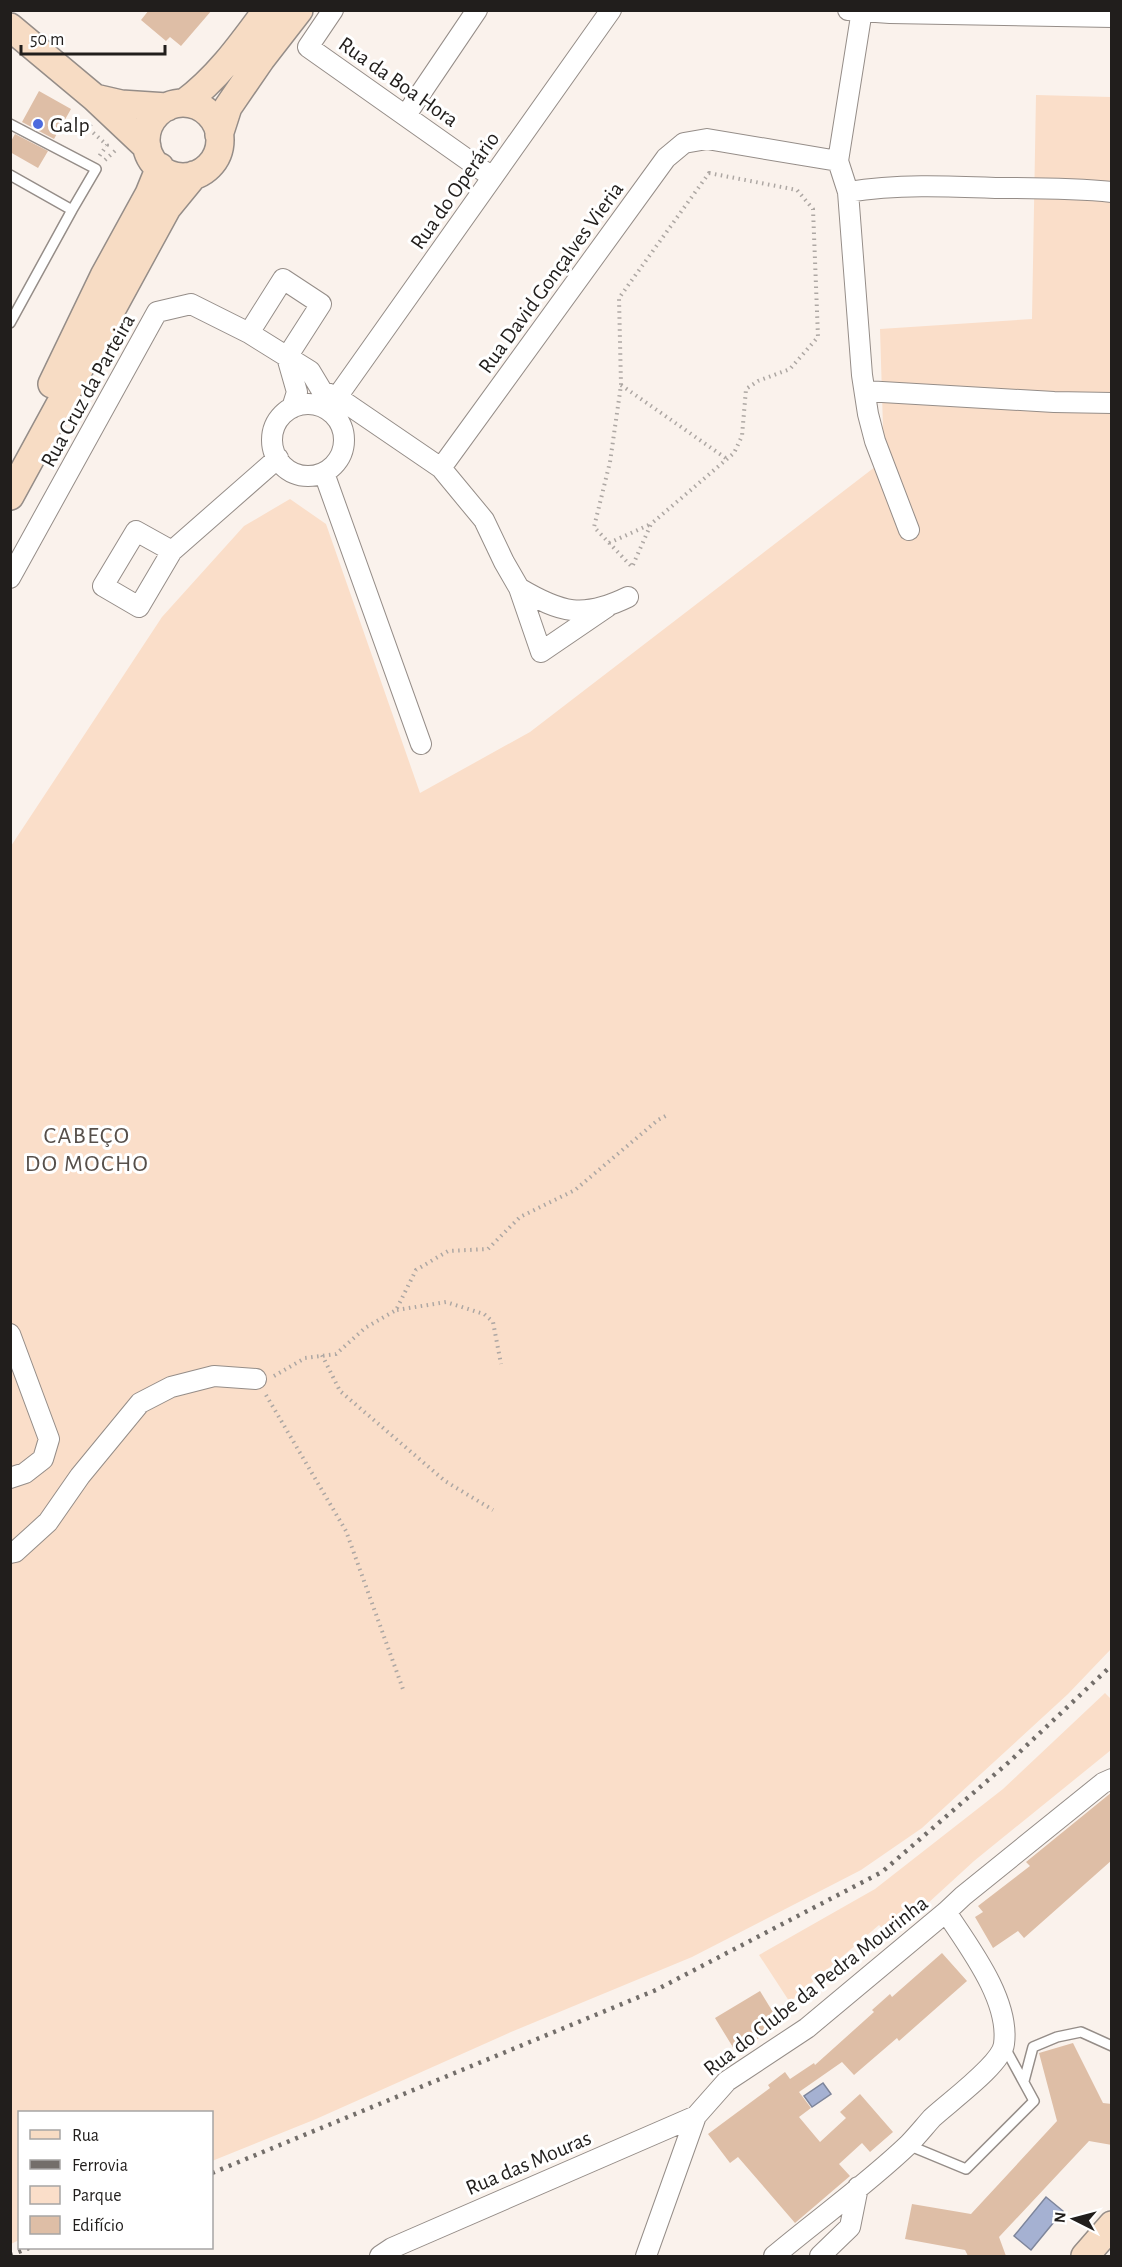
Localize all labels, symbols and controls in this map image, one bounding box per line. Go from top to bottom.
scale bar [21,18,165,56]
text: 50 m [30,31,64,49]
street label: Rua da Boa Hora [335,33,462,131]
place label: Galp [50,114,90,136]
marker: Galp [31,117,45,131]
street label: Rua do Operário [406,128,503,253]
street label: Rua David Gonçalves Vieria [474,178,627,377]
street label: Rua Cruz da Parteira [37,310,139,471]
district label: CABEÇO DO MOCHO [25,1124,149,1176]
street label: Rua do Clube da Pedra Mourinha [699,1892,932,2080]
legend [18,2111,213,2249]
text: Rua [72,2127,99,2145]
street label: Rua das Mouras [462,2127,594,2199]
text: Ferrovia [72,2157,128,2175]
text: Parque [72,2187,121,2205]
north arrow [1044,2189,1104,2249]
text: N [1052,2211,1069,2224]
text: Edifício [72,2217,124,2235]

